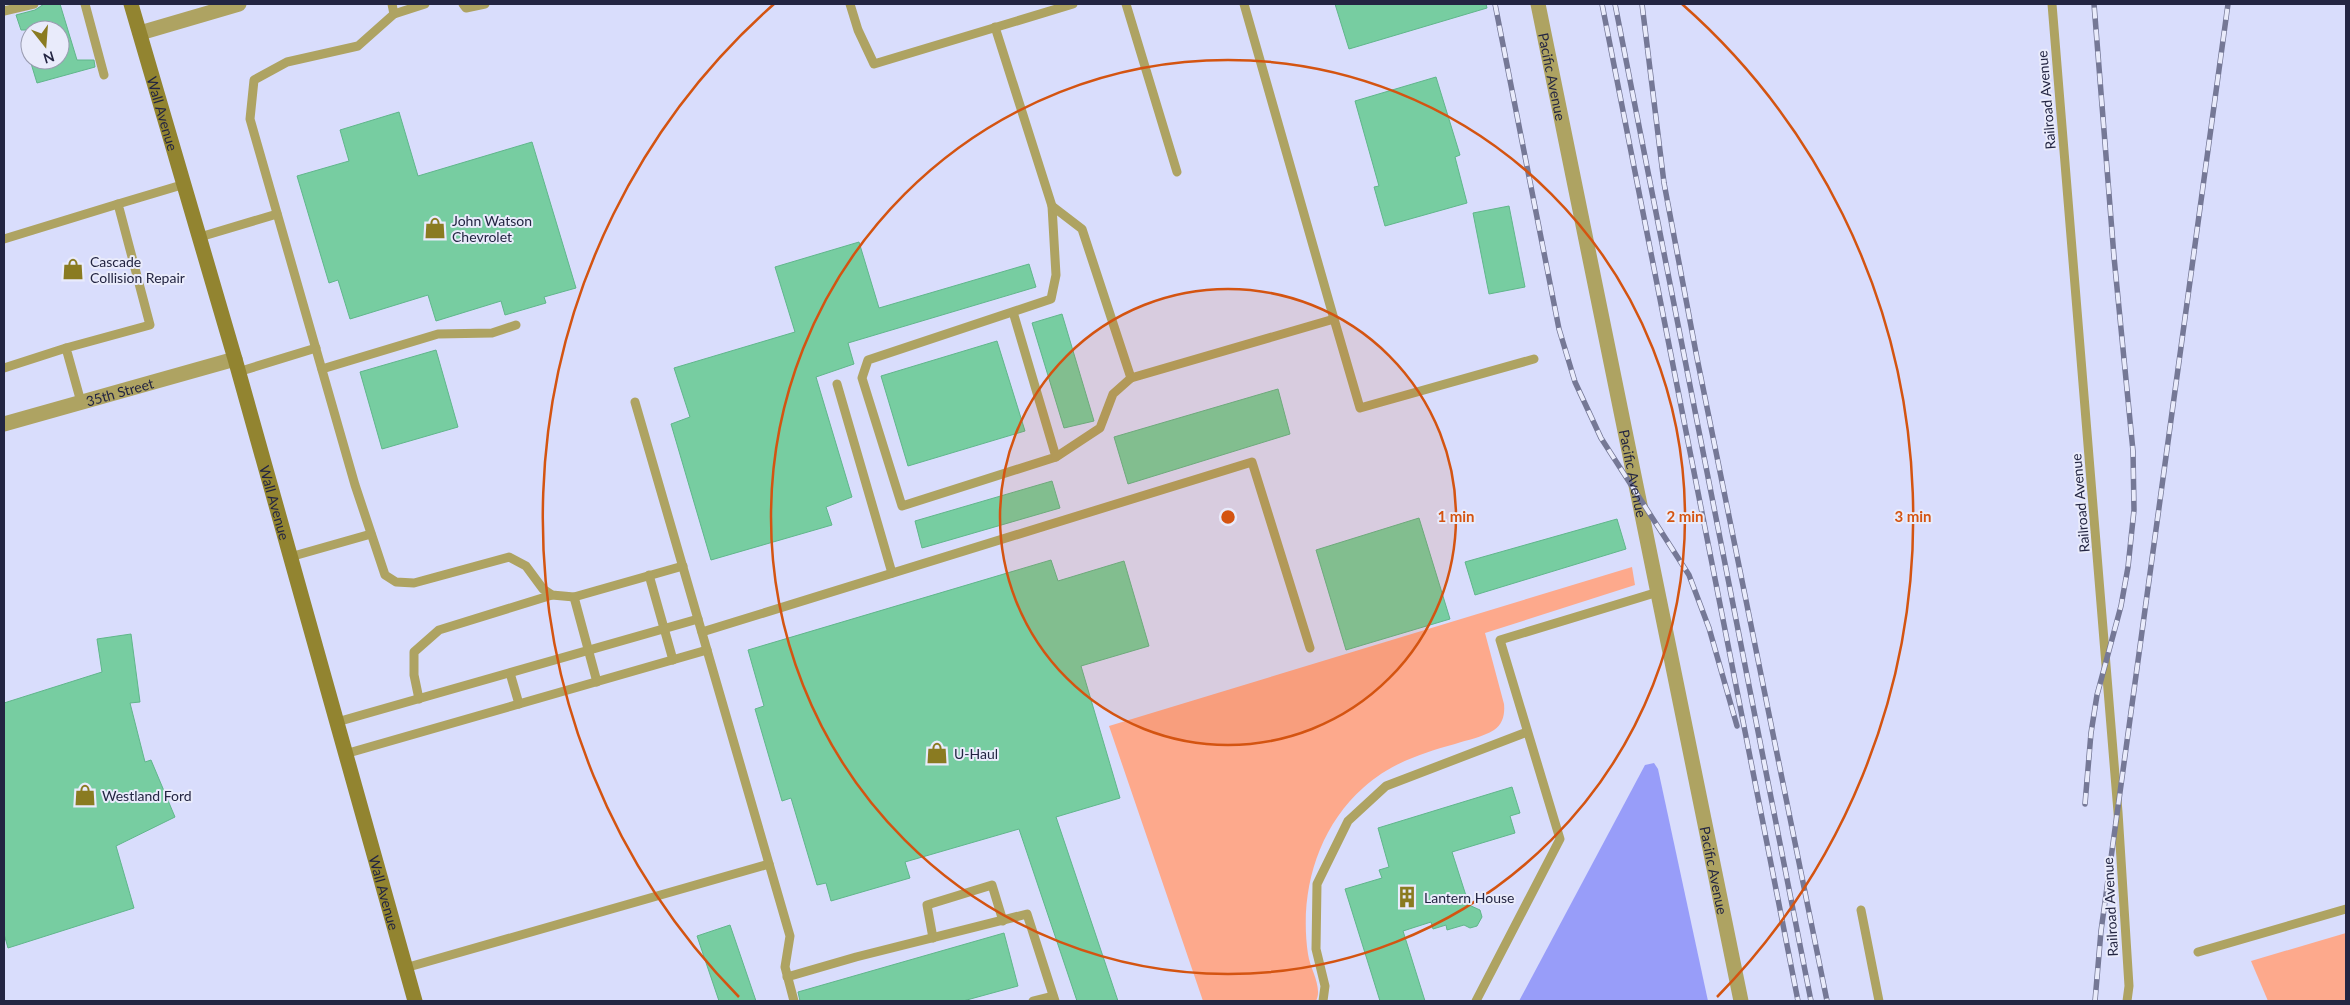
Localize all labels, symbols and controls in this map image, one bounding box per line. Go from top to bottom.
north arrow [20,20,70,70]
street label: Pacific Avenue [1536,31,1570,122]
text: N [41,48,57,68]
street label: Railroad Avenue [2033,50,2059,150]
street label: Wall Avenue [144,74,182,153]
place label: John Watson Chevrolet [452,212,532,245]
shop icon: John Watson Chevrolet [422,215,448,241]
place label: Cascade Collision Repair [90,253,185,286]
shop icon: Cascade Collision Repair [60,256,86,282]
street label: 35th Street [84,374,155,409]
street label: Pacific Avenue [1616,428,1651,519]
street label: Railroad Avenue [2067,453,2093,553]
street label: Wall Avenue [257,463,294,542]
text: 1 min [1437,507,1475,525]
text: 2 min [1666,507,1704,525]
text: 3 min [1894,507,1932,525]
centre of rings [1219,508,1237,526]
shop icon: U-Haul [924,740,950,766]
place label: U-Haul [954,745,998,762]
shop icon: Westland Ford [72,782,98,808]
place label: Westland Ford [102,787,192,804]
street label: Pacific Avenue [1697,825,1732,916]
street label: Wall Avenue [366,853,403,932]
street label: Railroad Avenue [2099,857,2121,957]
building icon: Lantern House [1394,884,1420,910]
place label: Lantern House [1424,889,1514,906]

